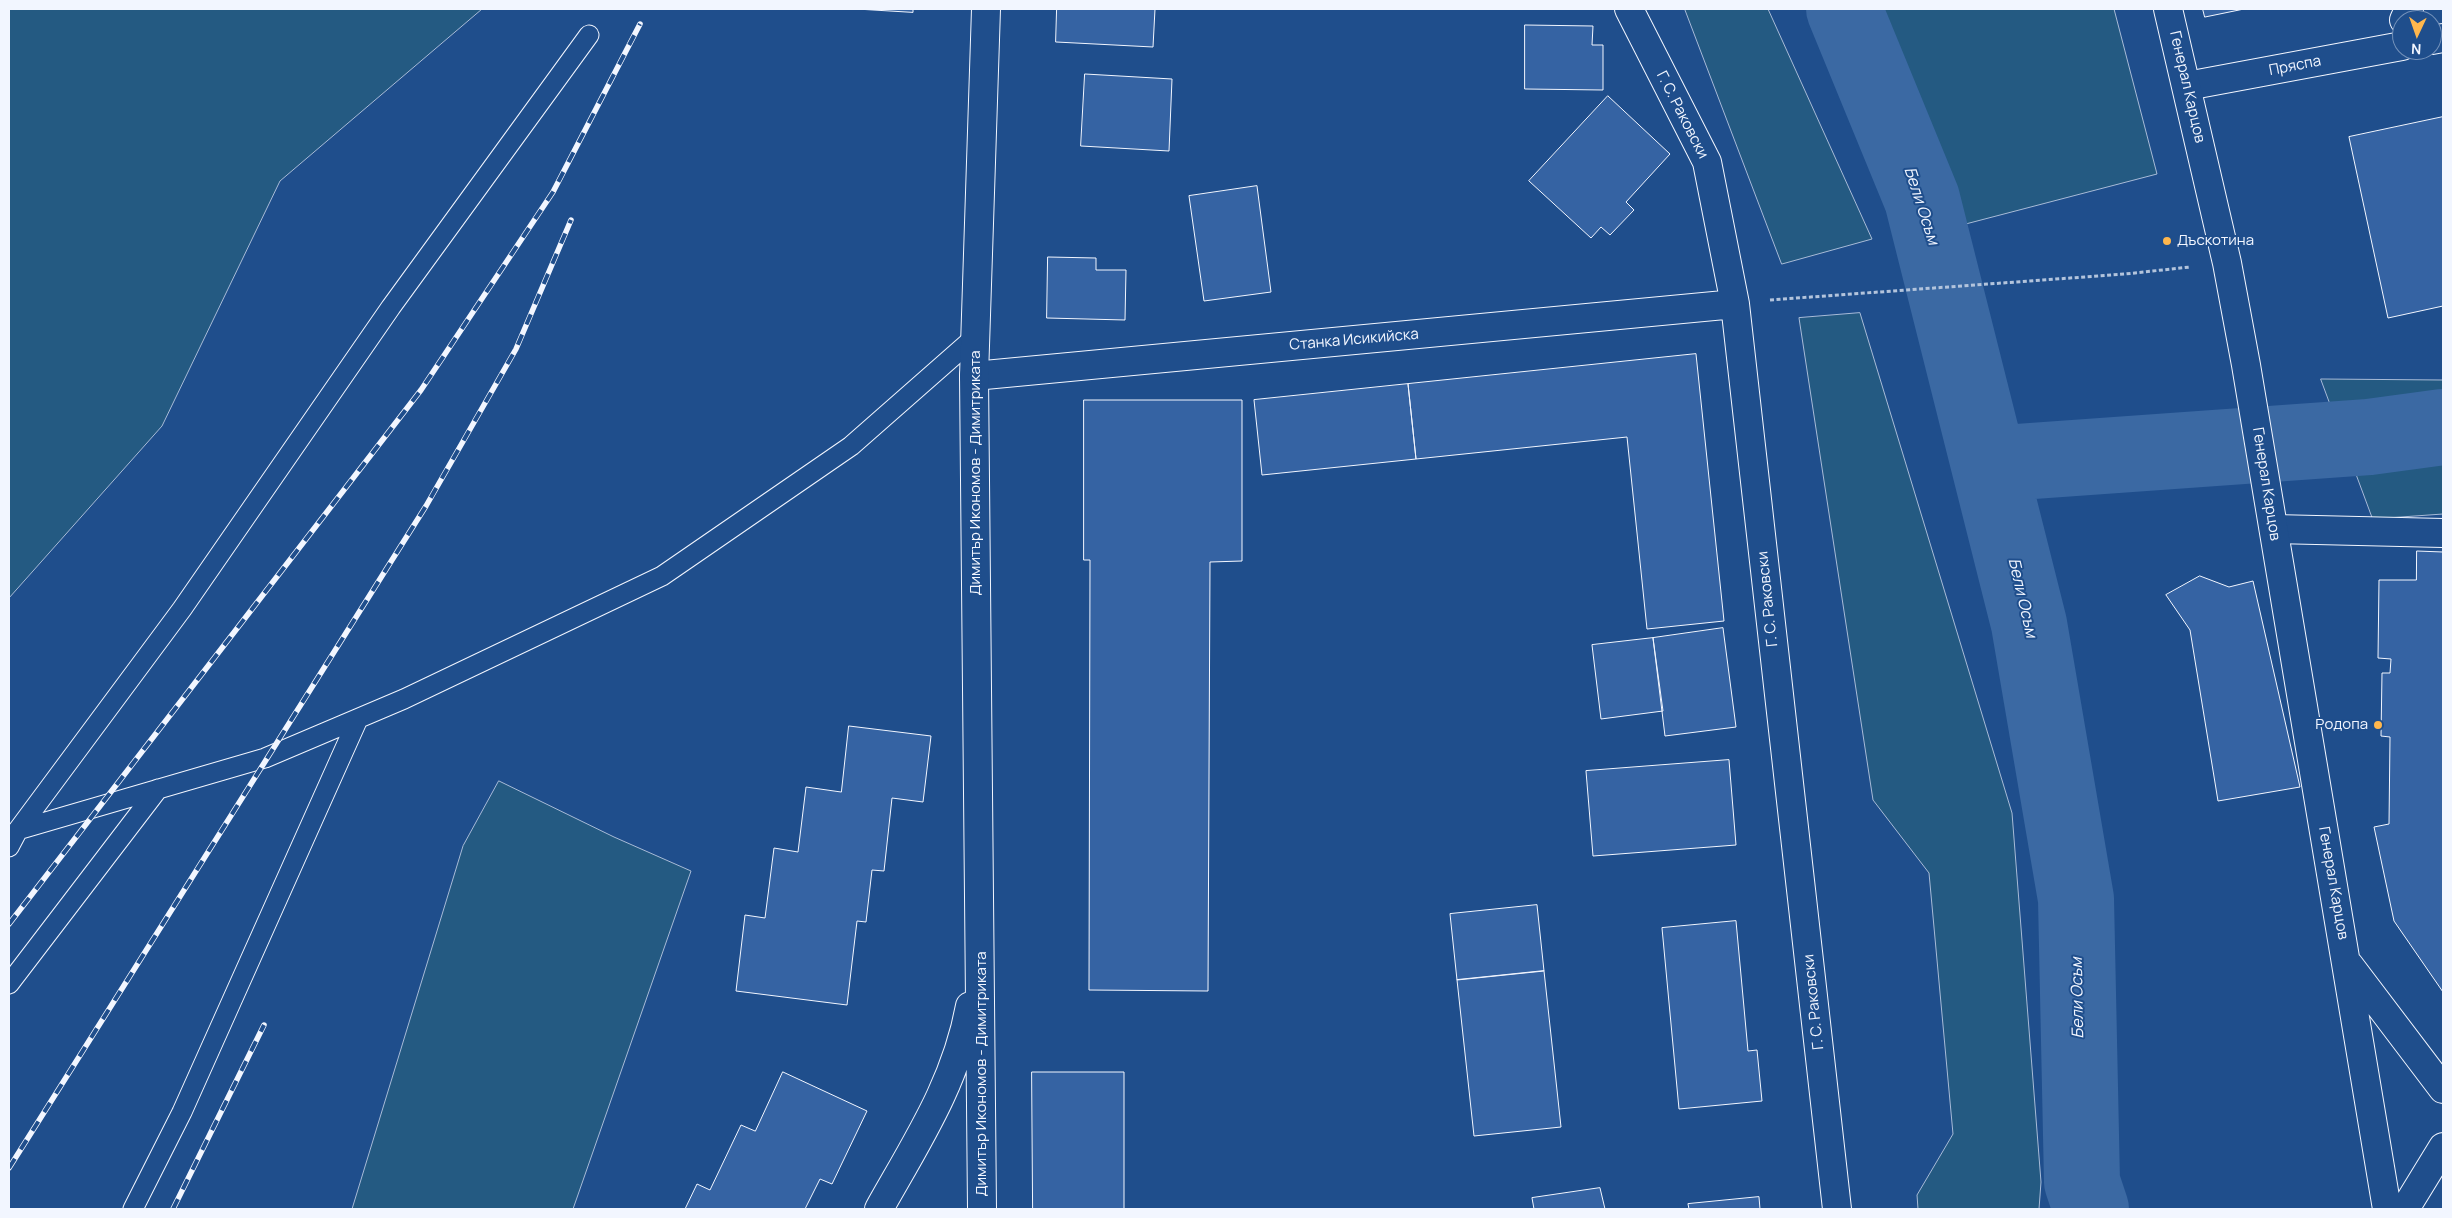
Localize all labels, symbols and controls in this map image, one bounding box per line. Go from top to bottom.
north arrow [2392,10,2442,60]
street label: Генерал Карцов [2165,29,2209,145]
text: N [2411,40,2422,59]
street label: Пряспа [2267,52,2323,80]
street label: Г. С. Раковски [1652,68,1712,162]
water label: Бели Осъм [1899,165,1943,247]
place label: Дъскотина [2177,232,2254,250]
marker: Дъскотина [2161,235,2173,247]
street label: Станка Исикийска [1289,325,1419,355]
street label: Димитър Икономов - Димитриката [967,350,985,596]
street label: Генерал Карцов [2248,426,2284,542]
street label: Г. С. Раковски [1754,550,1782,648]
water label: Бели Осъм [2004,556,2040,640]
place label: Родопа [2315,716,2368,734]
marker: Родопа [2372,719,2384,731]
street label: Генерал Карцов [2314,825,2352,941]
street label: Димитър Икономов - Димитриката [973,951,991,1197]
street label: Г. С. Раковски [1800,953,1828,1051]
water label: Бели Осъм [2068,957,2088,1039]

